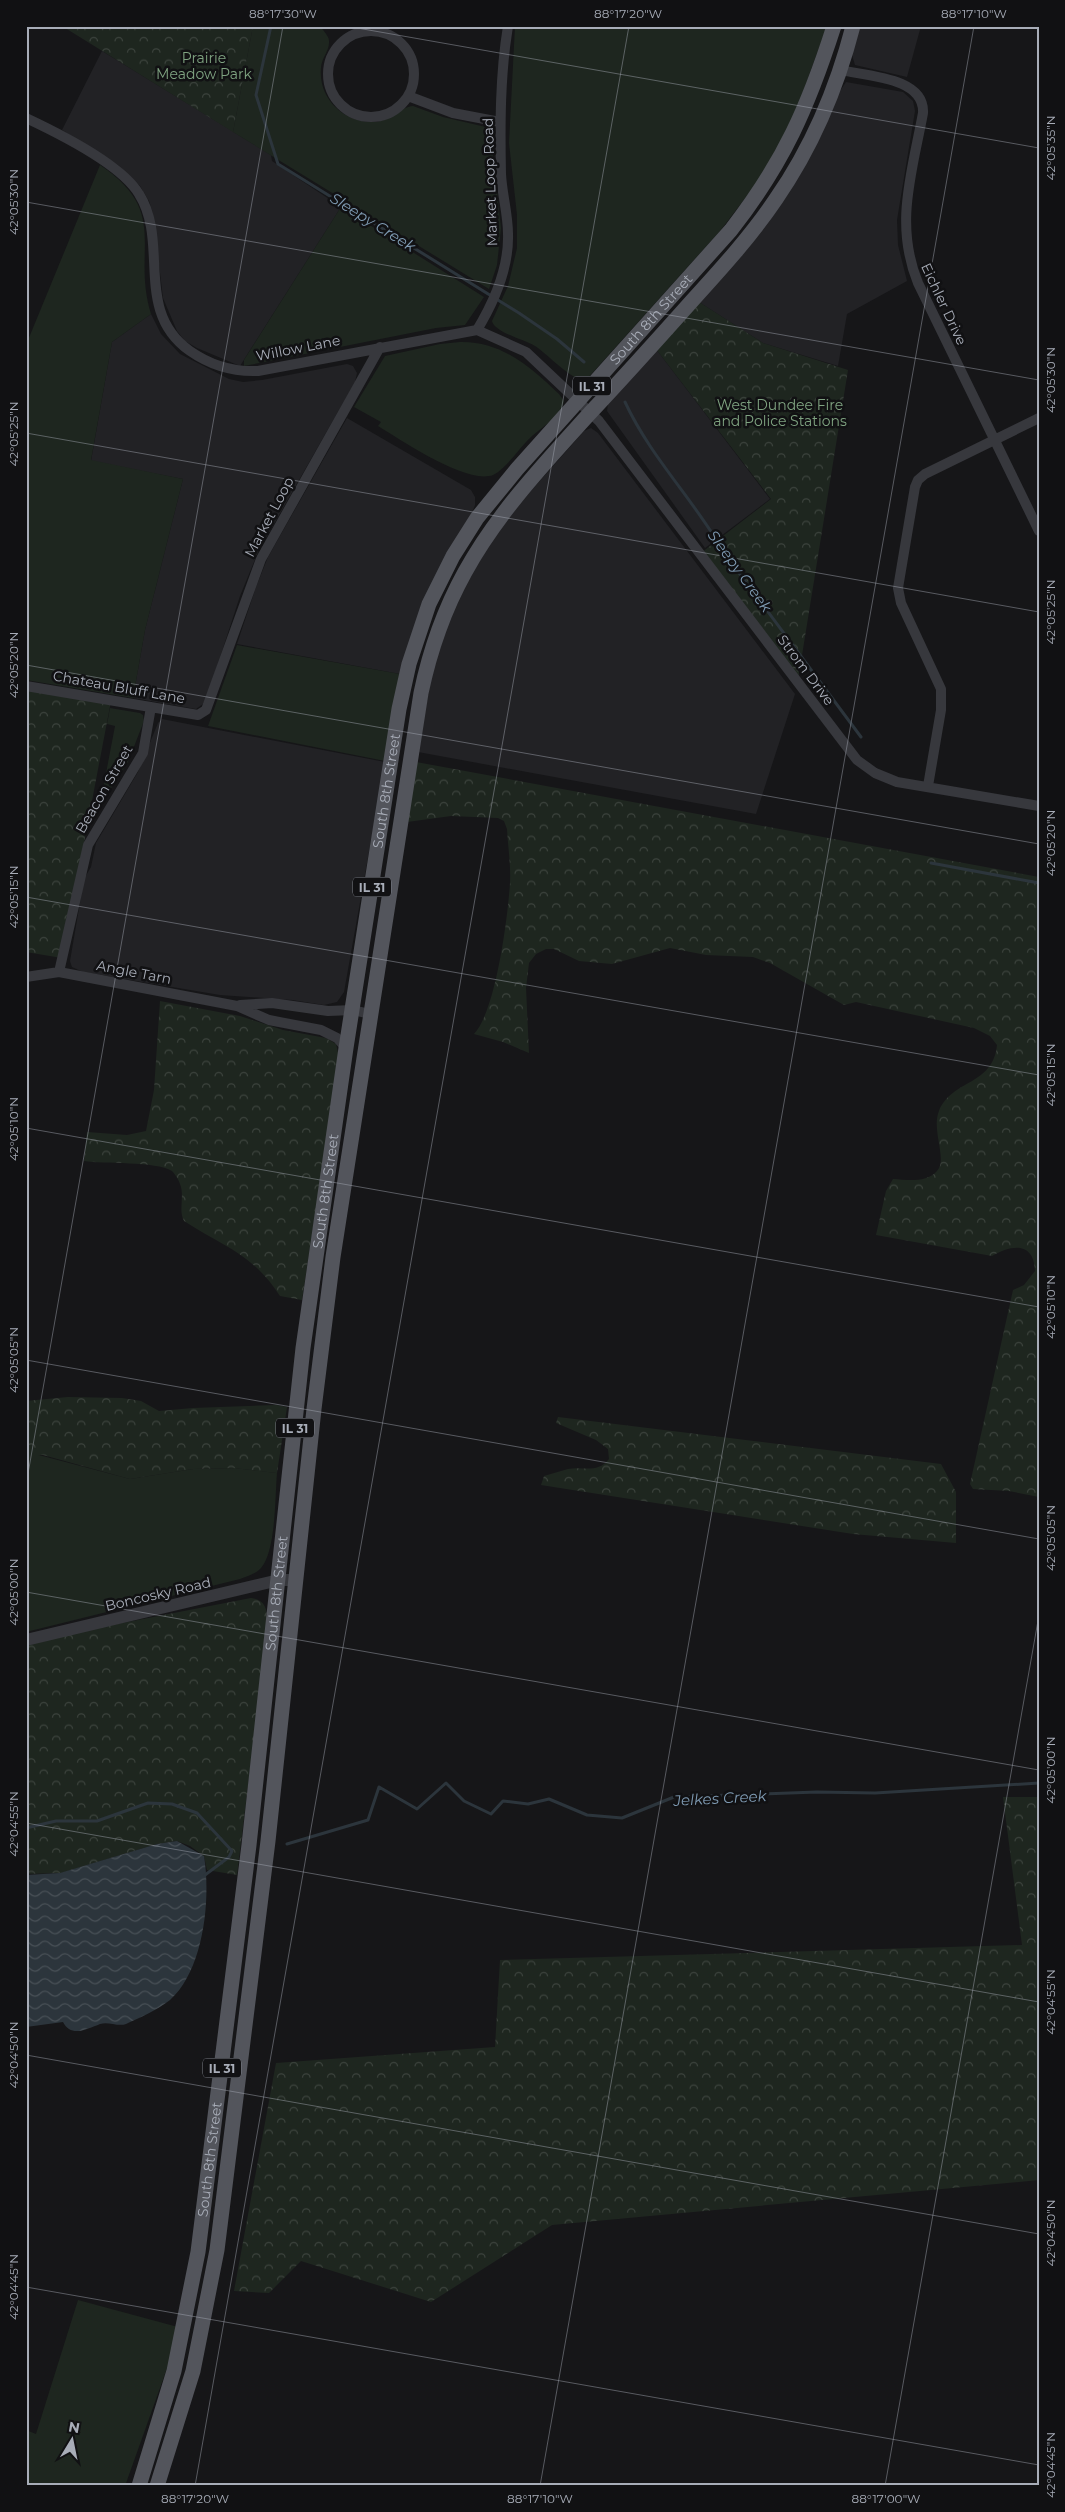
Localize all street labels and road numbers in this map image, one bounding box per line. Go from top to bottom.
street label: Market Loop Road [479,117,501,247]
street label: Eichler Drive [917,260,971,348]
street label: South 8th Street [606,270,697,368]
street label: Willow Lane [254,331,342,365]
road number: IL 31 [573,376,611,396]
street label: Market Loop [240,474,298,560]
street label: Strom Drive [774,631,838,709]
street label: Chateau Bluff Lane [51,667,187,707]
street label: South 8th Street [368,732,404,849]
street label: Beacon Street [71,741,137,836]
road number: IL 31 [353,878,391,896]
street label: Angle Tarn [95,956,173,988]
street label: South 8th Street [308,1132,343,1250]
road number: IL 31 [276,1419,314,1438]
street label: South 8th Street [261,1534,292,1652]
street label: Boncosky Road [103,1573,213,1615]
road number: IL 31 [203,2058,241,2078]
street label: South 8th Street [193,2100,226,2218]

